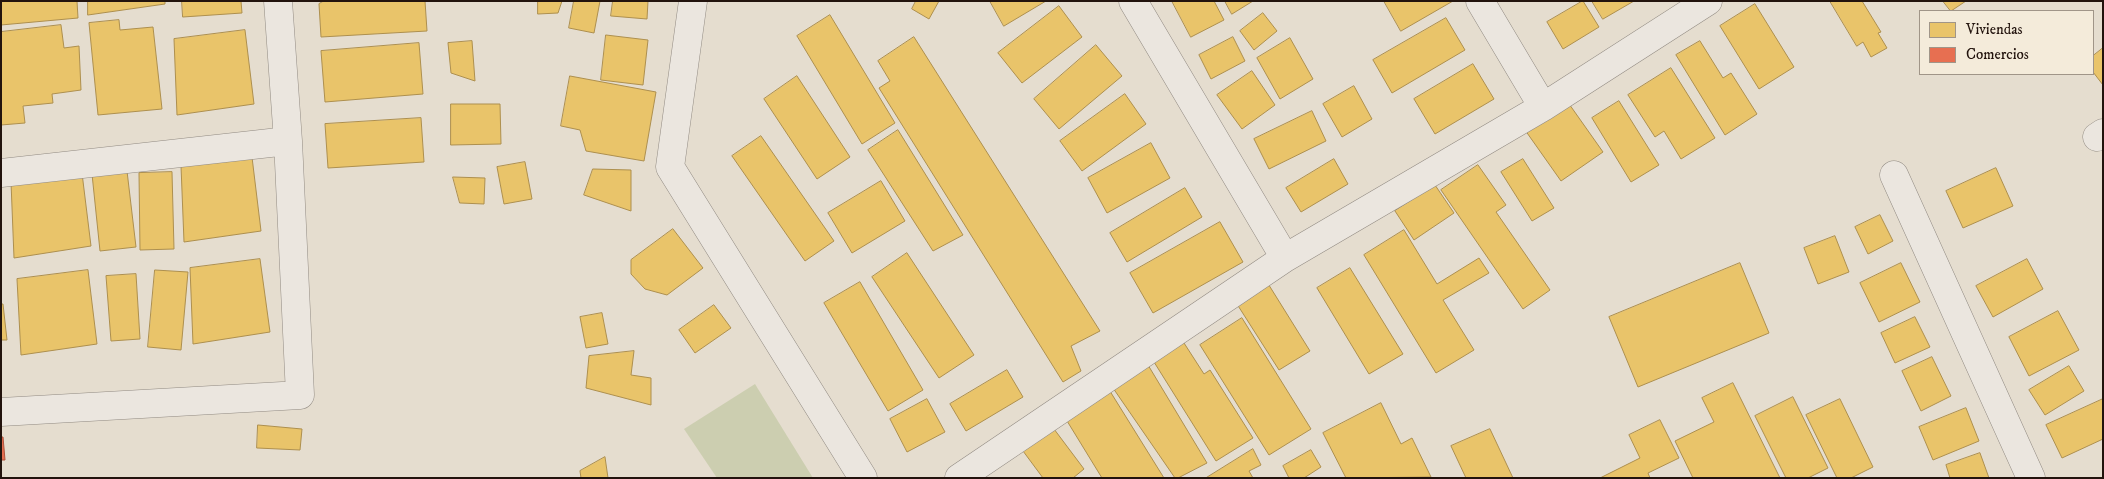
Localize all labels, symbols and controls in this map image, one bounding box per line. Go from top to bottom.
legend [1919,10,2094,75]
text: Viviendas [1966,20,2023,39]
text: Comercios [1966,45,2029,64]

